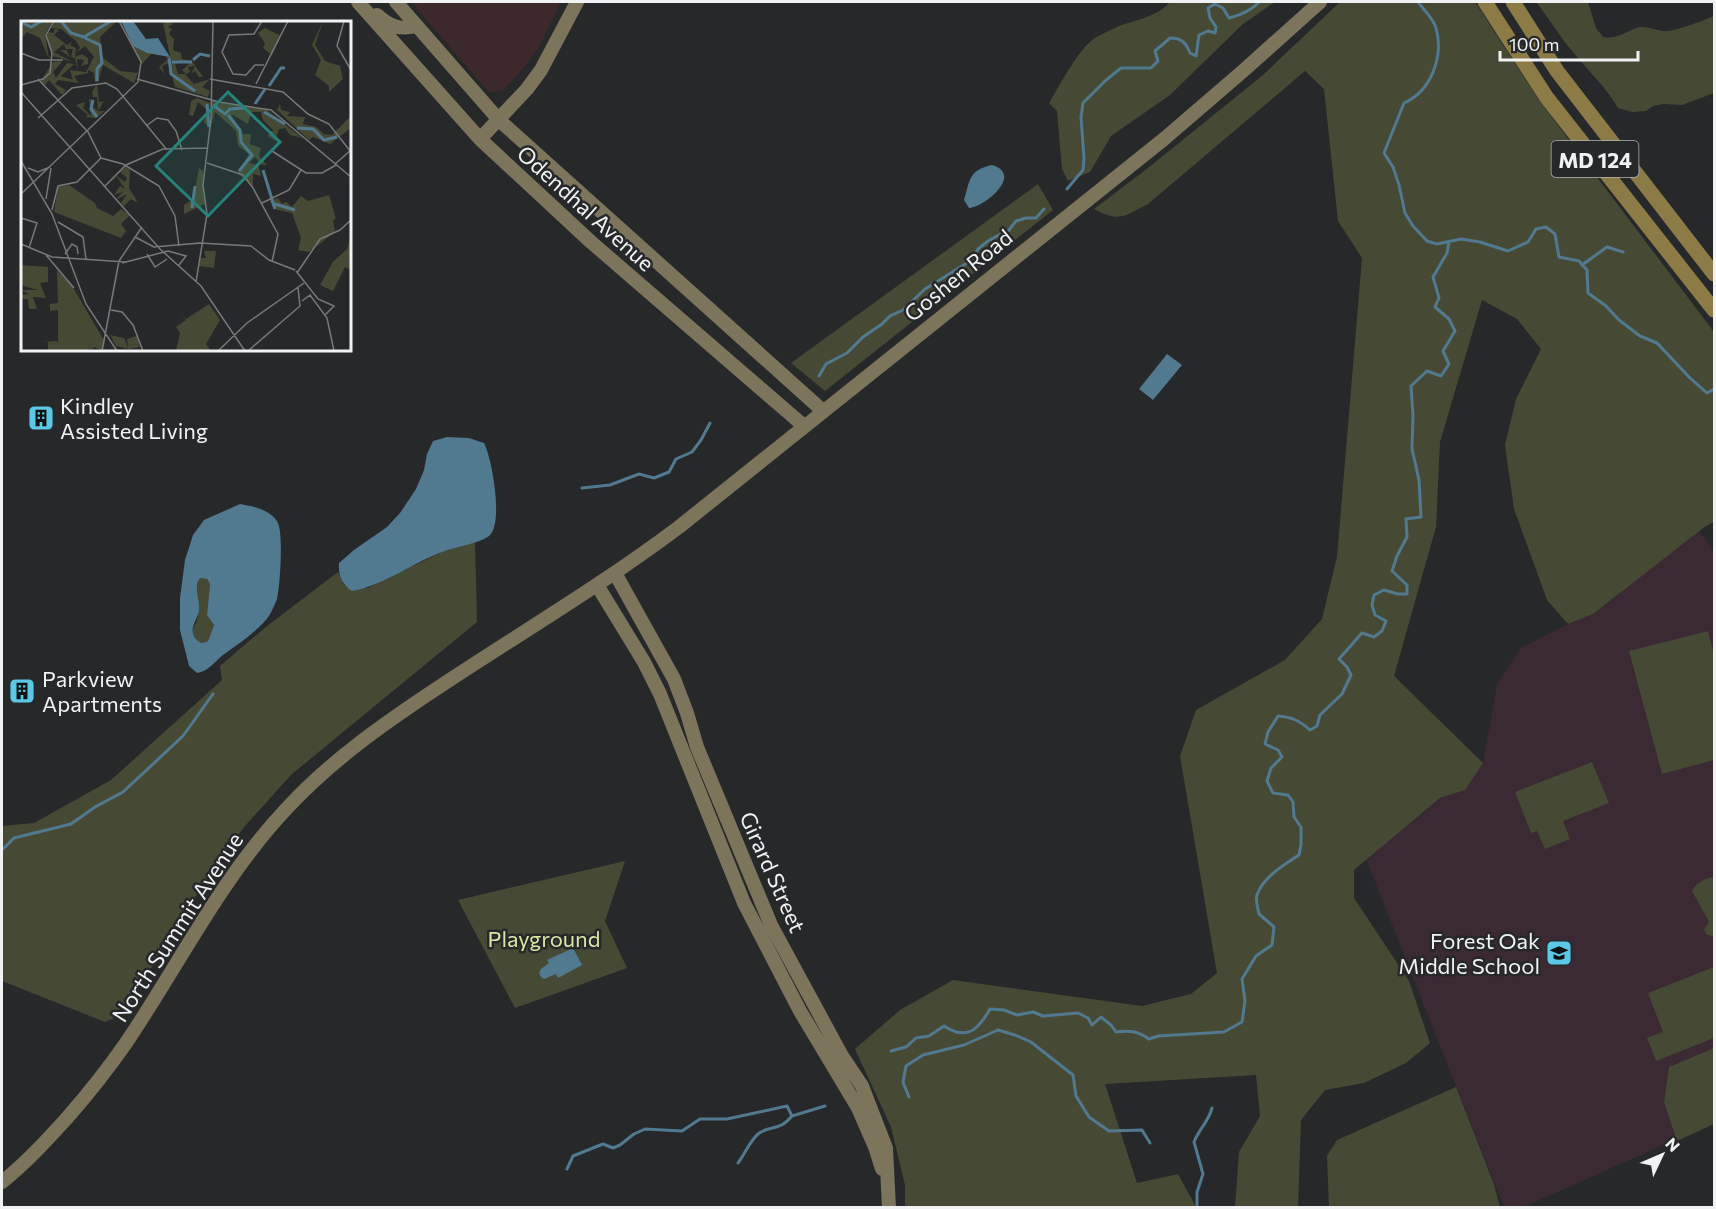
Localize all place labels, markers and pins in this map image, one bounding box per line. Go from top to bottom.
place label: Kindley Assisted Living [60,392,208,444]
building icon: Kindley Assisted Living [26,403,56,433]
place label: Parkview Apartments [42,665,162,717]
building icon: Parkview Apartments [7,676,37,706]
place label: Forest Oak Middle School [1398,927,1540,979]
school or university icon: Forest Oak Middle School [1544,938,1574,968]

